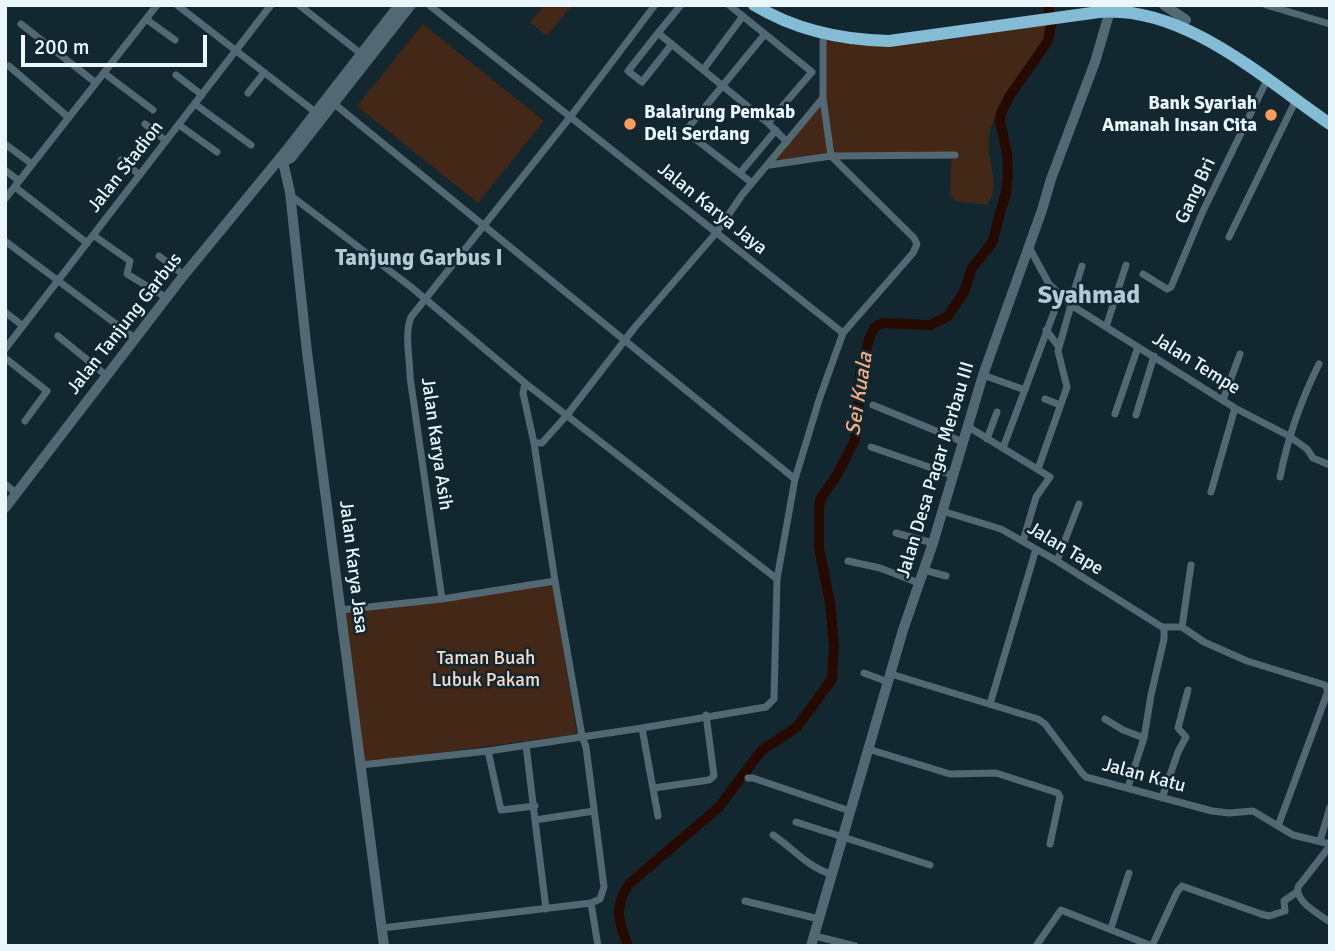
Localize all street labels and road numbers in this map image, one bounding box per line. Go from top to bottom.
street label: Jalan Stadion [83,117,169,217]
street label: Gang Bri [1171,154,1221,228]
street label: Jalan Karya Jaya [653,158,771,260]
street label: Jalan Tanjung Garbus [63,249,187,399]
street label: Jalan Tempe [1148,328,1244,400]
street label: Jalan Desa Pagar Merbau III [892,359,980,581]
street label: Jalan Karya Asih [415,376,457,512]
street label: Jalan Karya Jasa [334,499,372,635]
street label: Jalan Tape [1023,517,1107,581]
street label: Jalan Katu [1100,754,1188,798]

